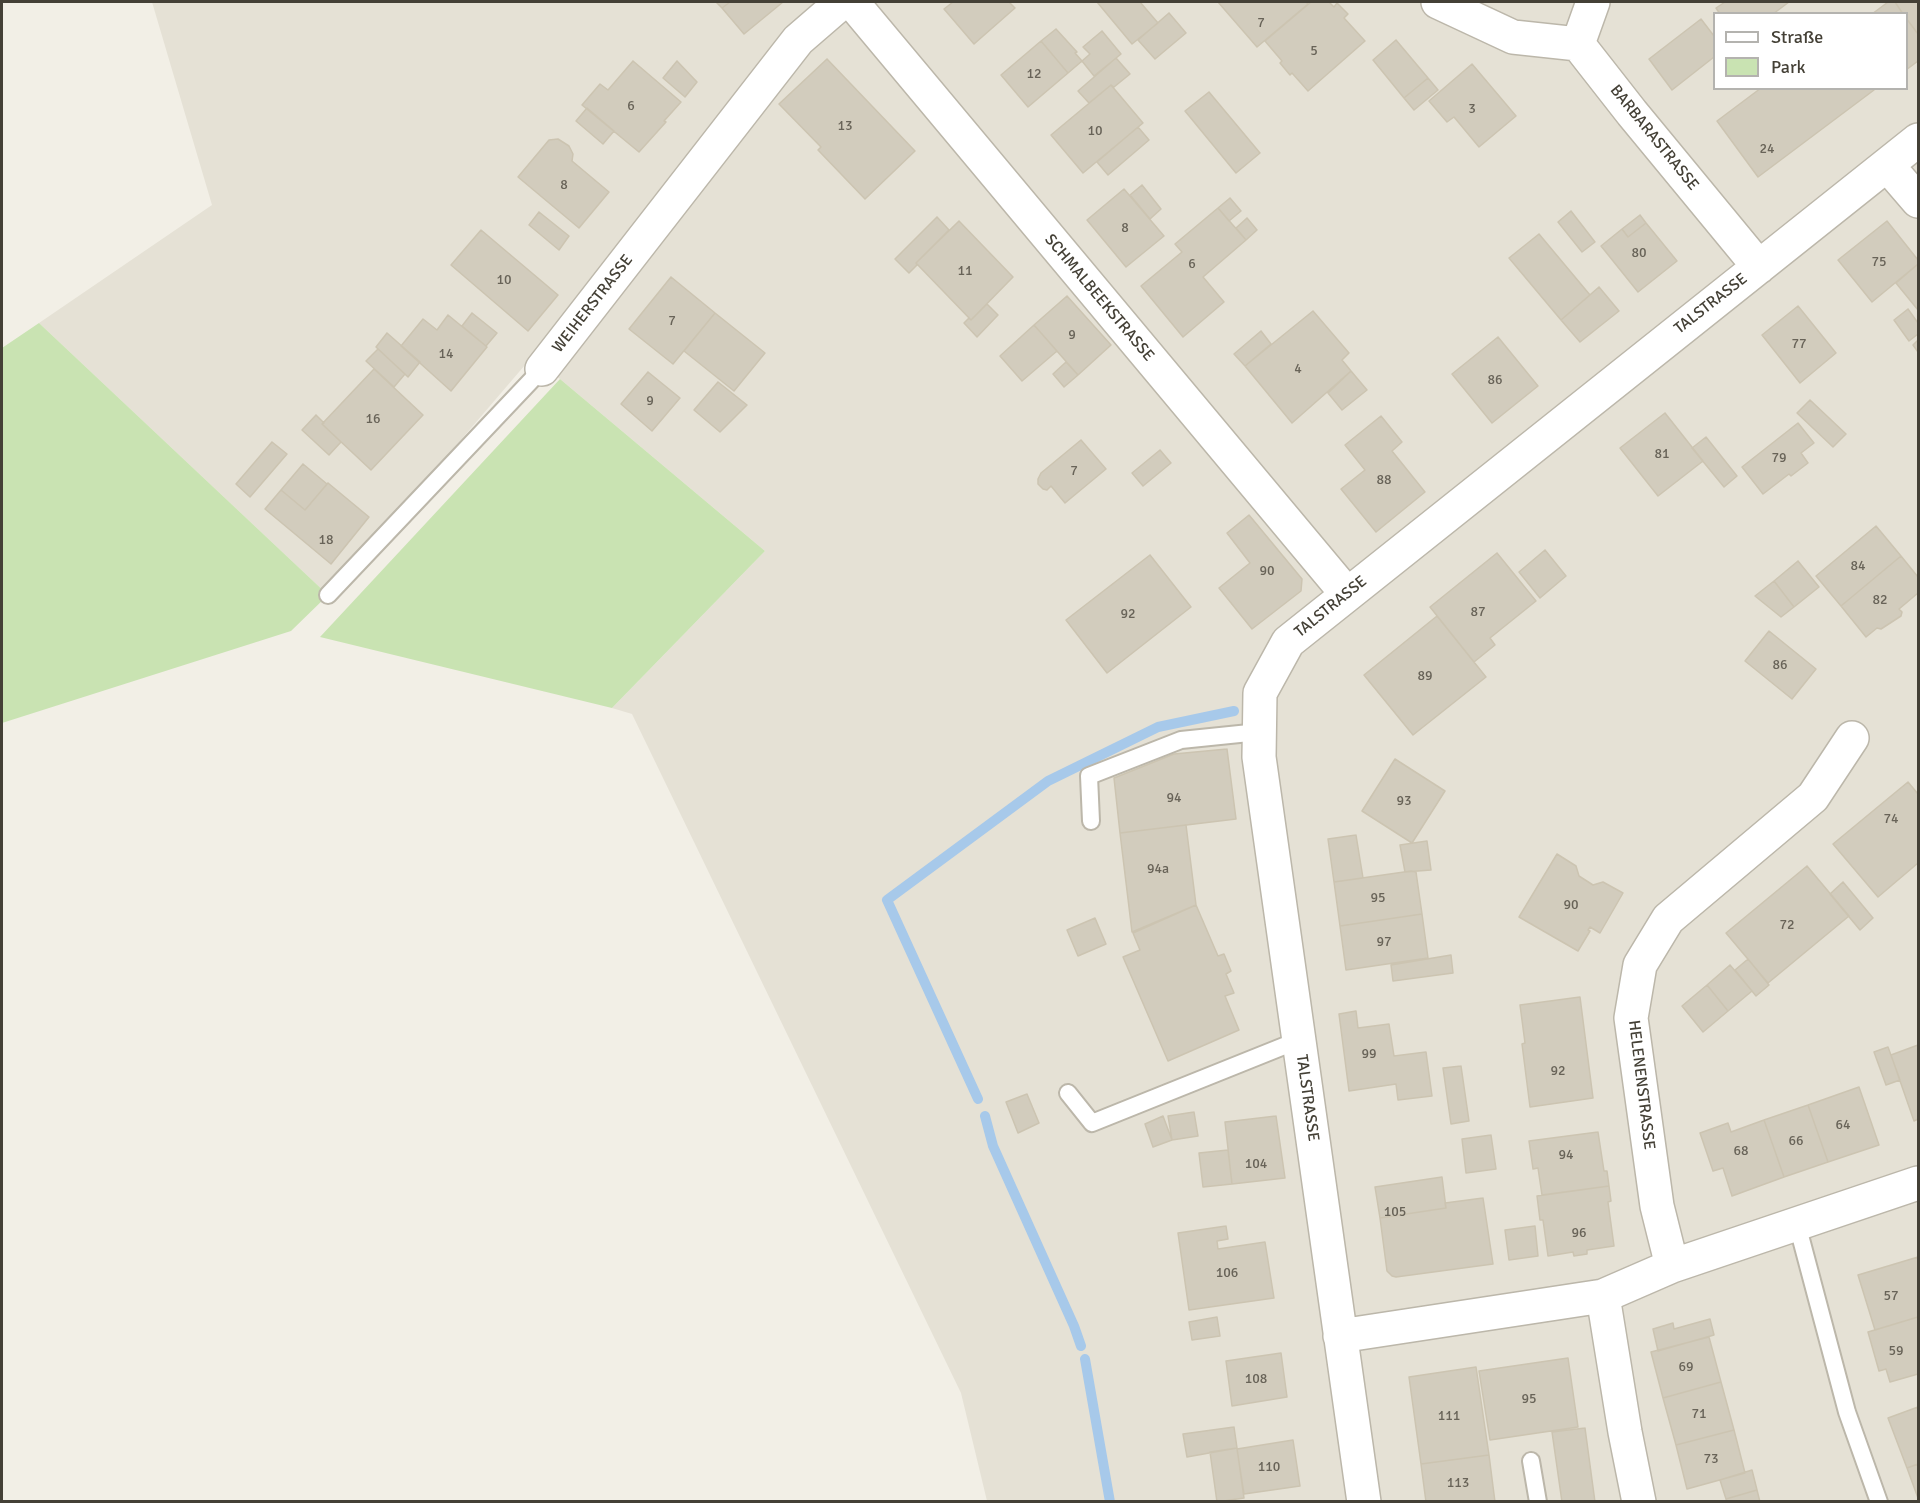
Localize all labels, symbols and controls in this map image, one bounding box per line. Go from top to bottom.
legend [1713,12,1908,90]
house number: 7 [1257,15,1265,31]
text: Straße [1771,26,1823,48]
house number: 5 [1310,43,1318,59]
text: Park [1771,56,1806,78]
house number: 12 [1026,66,1042,82]
street label: BARBARASTRASSE [1605,81,1703,195]
house number: 6 [627,98,635,114]
house number: 3 [1468,101,1476,117]
house number: 13 [837,118,853,134]
house number: 10 [1087,123,1103,139]
house number: 24 [1759,141,1775,157]
house number: 8 [560,177,568,193]
house number: 8 [1121,220,1129,236]
street label: SCHMALBEEKSTRASSE [1040,231,1158,365]
house number: 80 [1631,245,1647,261]
street label: WEIHERSTRASSE [549,251,637,357]
house number: 75 [1871,254,1887,270]
house number: 6 [1188,256,1196,272]
house number: 11 [957,263,973,279]
street label: TALSTRASSE [1671,270,1751,338]
house number: 10 [496,272,512,288]
house number: 7 [668,313,676,329]
house number: 9 [1068,327,1076,343]
house number: 77 [1791,336,1807,352]
house number: 14 [438,346,454,362]
house number: 4 [1294,361,1302,377]
house number: 86 [1487,372,1503,388]
house number: 9 [646,393,654,409]
house number: 16 [365,411,381,427]
house number: 81 [1654,446,1670,462]
house number: 79 [1771,450,1787,466]
house number: 7 [1070,463,1078,479]
house number: 88 [1376,472,1392,488]
house number: 18 [318,532,334,548]
house number: 84 [1850,558,1866,574]
house number: 90 [1259,563,1275,579]
street label: TALSTRASSE [1291,572,1371,642]
house number: 82 [1872,592,1888,608]
house number: 87 [1470,604,1486,620]
house number: 92 [1120,606,1136,622]
house number: 86 [1772,657,1788,673]
house number: 89 [1417,668,1433,684]
house number: 94 [1166,790,1182,806]
house number: 93 [1396,793,1412,809]
house number: 74 [1883,811,1899,827]
house number: 94a [1147,861,1169,877]
house number: 95 [1370,890,1386,906]
house number: 90 [1563,897,1579,913]
house number: 72 [1779,917,1795,933]
house number: 97 [1376,934,1392,950]
street label: HELENENSTRASSE [1624,1019,1658,1151]
house number: 99 [1361,1046,1377,1062]
street label: TALSTRASSE [1291,1053,1323,1143]
house number: 92 [1550,1063,1566,1079]
house number: 64 [1835,1117,1851,1133]
house number: 66 [1788,1133,1804,1149]
house number: 68 [1733,1143,1749,1159]
house number: 94 [1558,1147,1574,1163]
house number: 104 [1245,1156,1267,1172]
house number: 105 [1384,1204,1406,1220]
house number: 96 [1571,1225,1587,1241]
house number: 106 [1216,1265,1238,1281]
house number: 57 [1883,1288,1899,1304]
house number: 59 [1888,1343,1904,1359]
house number: 69 [1678,1359,1694,1375]
house number: 108 [1245,1371,1267,1387]
house number: 95 [1521,1391,1537,1407]
house number: 71 [1691,1406,1707,1422]
house number: 111 [1438,1408,1460,1424]
house number: 73 [1703,1451,1719,1467]
house number: 110 [1258,1459,1280,1475]
house number: 113 [1447,1475,1469,1491]

